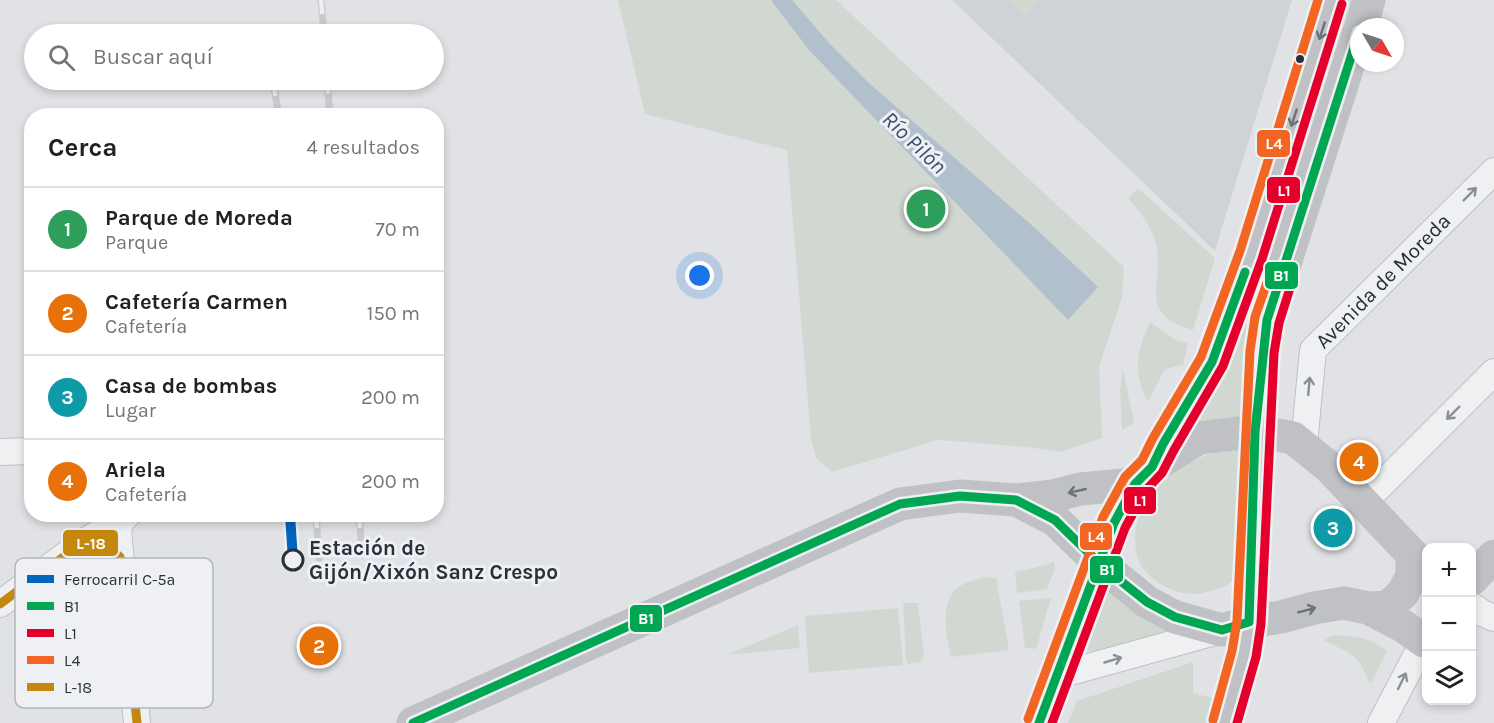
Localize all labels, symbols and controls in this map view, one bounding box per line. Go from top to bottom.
north arrow [1350,18,1404,72]
one-way arrow [1316,21,1327,40]
search box [24,24,444,90]
icon: search [45,41,78,74]
text: Buscar aquí [93,44,213,70]
unlabelled marker [1294,53,1306,65]
water label: Río Pilón [877,106,952,179]
one-way arrow [1288,108,1299,127]
line badge: L4 [1256,129,1291,158]
text: Cerca [48,132,117,163]
text: L4 [1265,134,1283,153]
text: 4 resultados [307,136,420,159]
line badge: L1 [1266,176,1301,204]
text: L1 [1277,181,1291,200]
pin: 1 [906,186,946,232]
one-way arrow [1463,187,1478,201]
text: Parque de Moreda [105,205,293,231]
street label: Avenida de Moreda [1311,209,1455,353]
text: 1 [64,218,71,241]
text: 70 m [375,218,420,241]
text: Parque [105,231,168,254]
your location [685,261,714,290]
line badge: B1 [1264,261,1299,290]
text: B1 [1273,266,1289,285]
text: Cafetería Carmen [105,289,288,315]
text: 2 [61,302,74,325]
text: 150 m [367,302,420,325]
text: Cafetería [105,315,187,338]
text: Casa de bombas [105,373,277,399]
one-way arrow [1304,377,1315,396]
text: 3 [61,386,74,409]
text: 200 m [361,386,420,409]
text: Lugar [105,399,156,422]
one-way arrow [1445,405,1460,420]
pin: 4 [1340,440,1378,484]
text: Ariela [105,457,166,483]
text: 4 [62,470,73,493]
text: 200 m [361,470,420,493]
text: Cafetería [105,483,187,506]
one-way arrow [1068,485,1087,497]
line badge: L1 [1123,486,1157,515]
text: L1 [1133,491,1147,510]
pin: 3 [1314,506,1352,550]
line badge: L4 [1079,522,1113,551]
text: L4 [1087,527,1105,546]
line badge: L-18 [62,529,119,557]
text: L-18 [76,534,106,553]
place label: Estación de Gijón/Xixón Sanz Crespo [309,536,558,584]
map controls [1422,543,1476,705]
button: + [1422,543,1476,597]
marker: Estación de Gijón/Xixón Sanz Crespo [282,549,304,571]
line badge: B1 [1089,555,1124,584]
legend [15,558,213,708]
text: B1 [1099,560,1115,579]
text: Ferrocarril C-5a [64,570,175,589]
text: B1 [64,597,79,616]
button: − [1422,597,1476,651]
line badge: B1 [629,604,663,633]
one-way arrow [1297,604,1316,615]
text: B1 [638,609,654,628]
text: L1 [64,624,77,643]
pin: 2 [300,624,338,668]
text: L4 [64,651,80,670]
button: layers [1422,651,1476,705]
one-way arrow [1103,654,1122,666]
one-way arrow [1396,673,1408,691]
text: L-18 [64,678,92,697]

